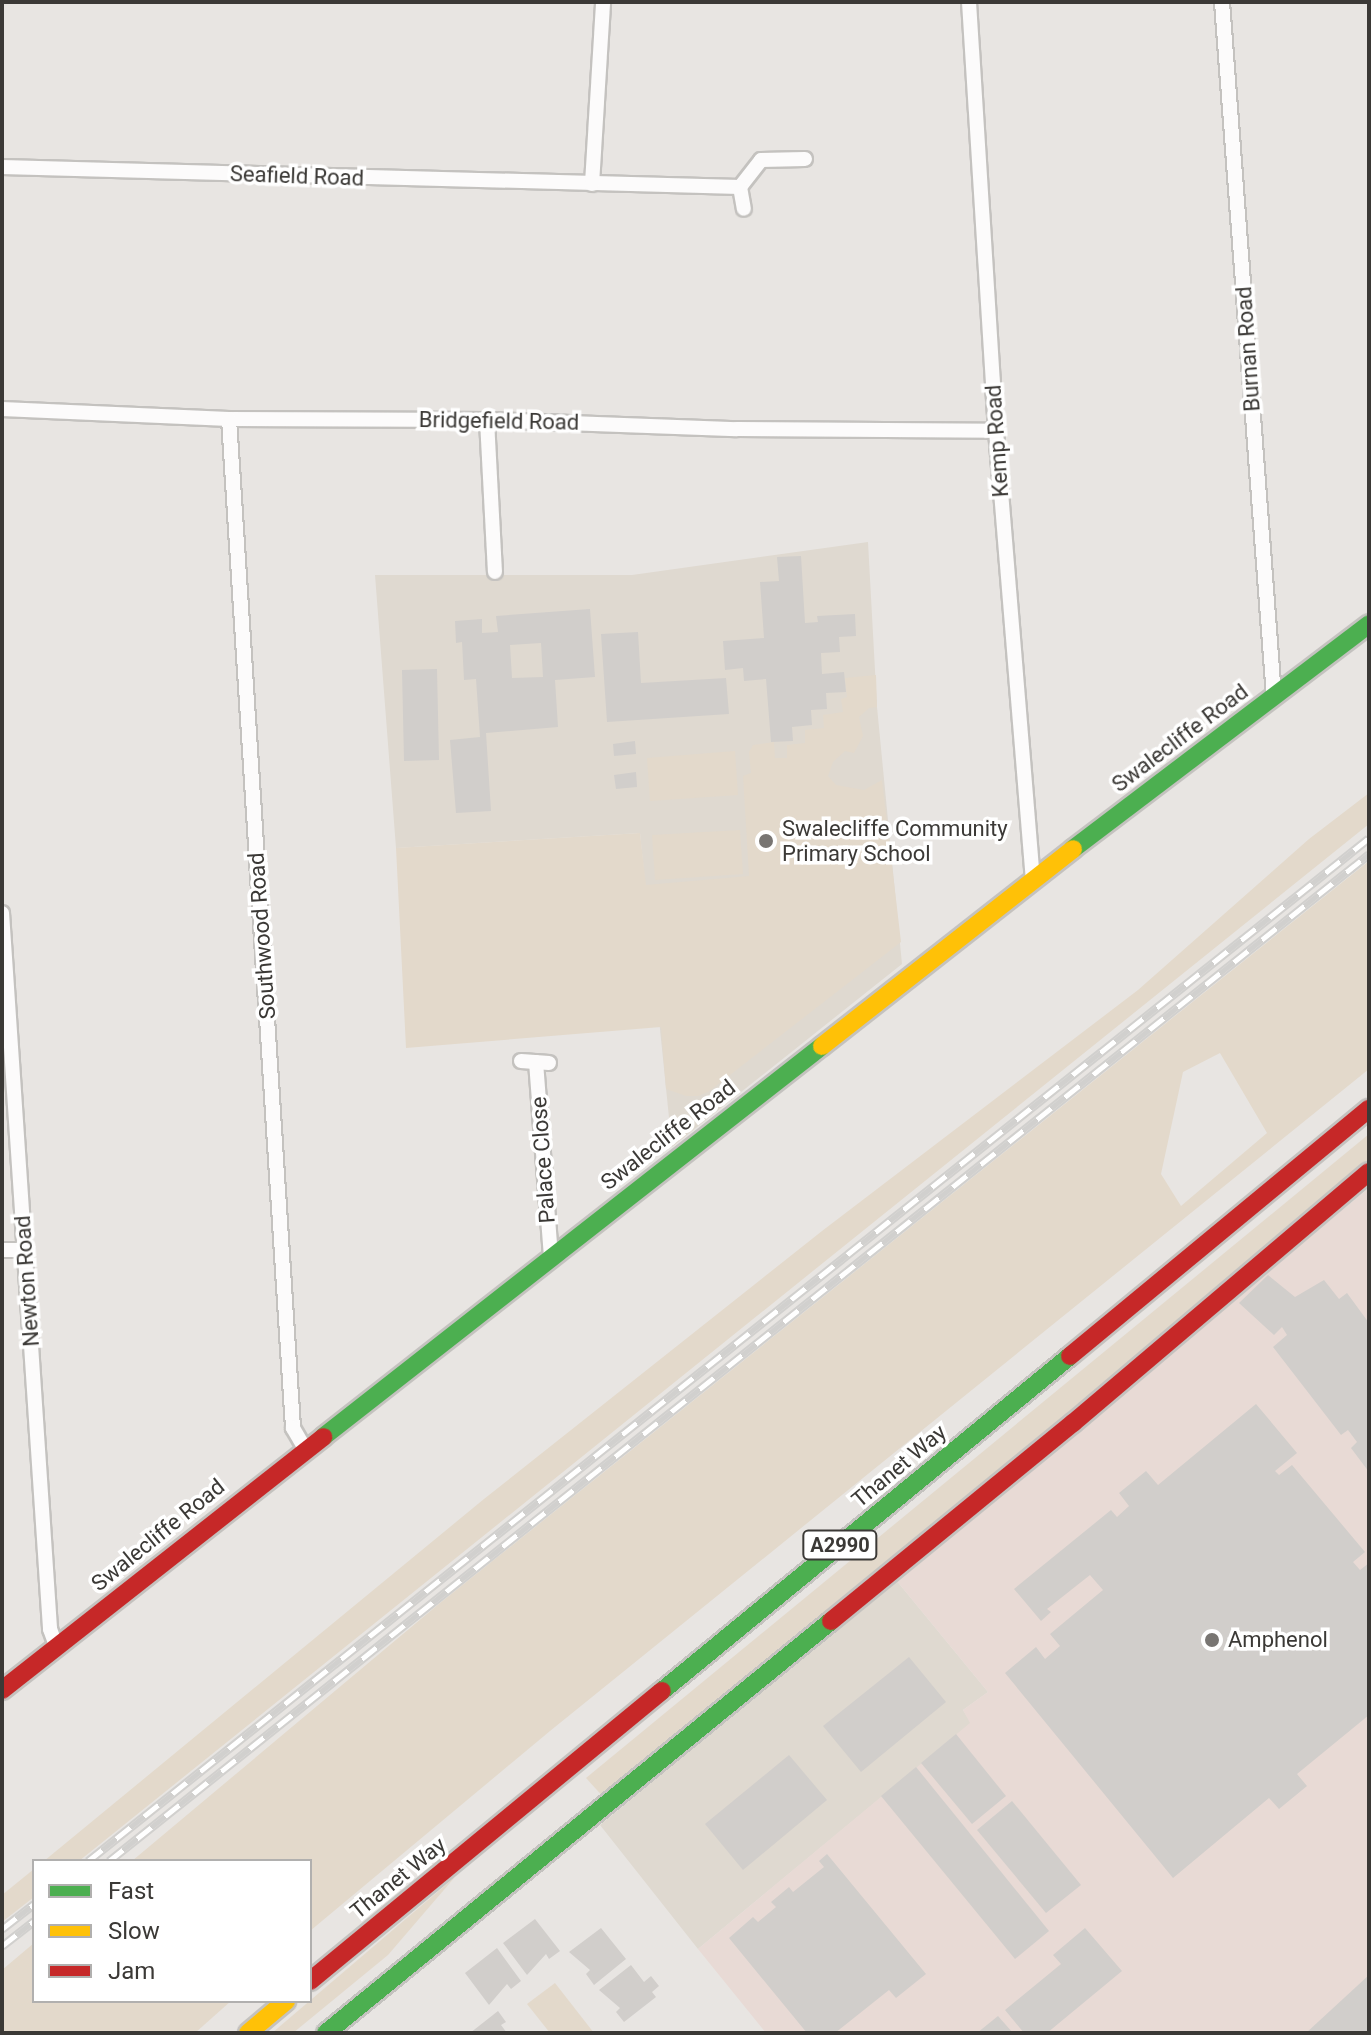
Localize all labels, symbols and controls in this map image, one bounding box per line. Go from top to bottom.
street label: Seafield Road [229,160,365,192]
street label: Burnan Road [1230,285,1266,413]
street label: Kemp Road [980,384,1014,498]
street label: Bridgefield Road [419,406,579,436]
street label: Swalecliffe Road [1107,678,1253,798]
place label: Swalecliffe Community Primary School [782,815,1008,866]
marker: Swalecliffe Community Primary School [757,832,775,850]
street label: Southwood Road [243,852,281,1020]
street label: Swalecliffe Road [595,1074,741,1196]
street label: Palace Close [525,1096,561,1224]
street label: Newton Road [9,1214,45,1348]
street label: Thanet Way [846,1419,952,1513]
street label: Swalecliffe Road [86,1473,230,1597]
road number: A2990 [802,1529,878,1561]
place label: Amphenol [1228,1627,1328,1653]
marker: Amphenol [1203,1631,1221,1649]
street label: Thanet Way [345,1832,451,1924]
legend [32,1859,312,2003]
text: Fast [108,1877,154,1905]
text: Slow [108,1917,160,1945]
text: Jam [108,1957,155,1985]

